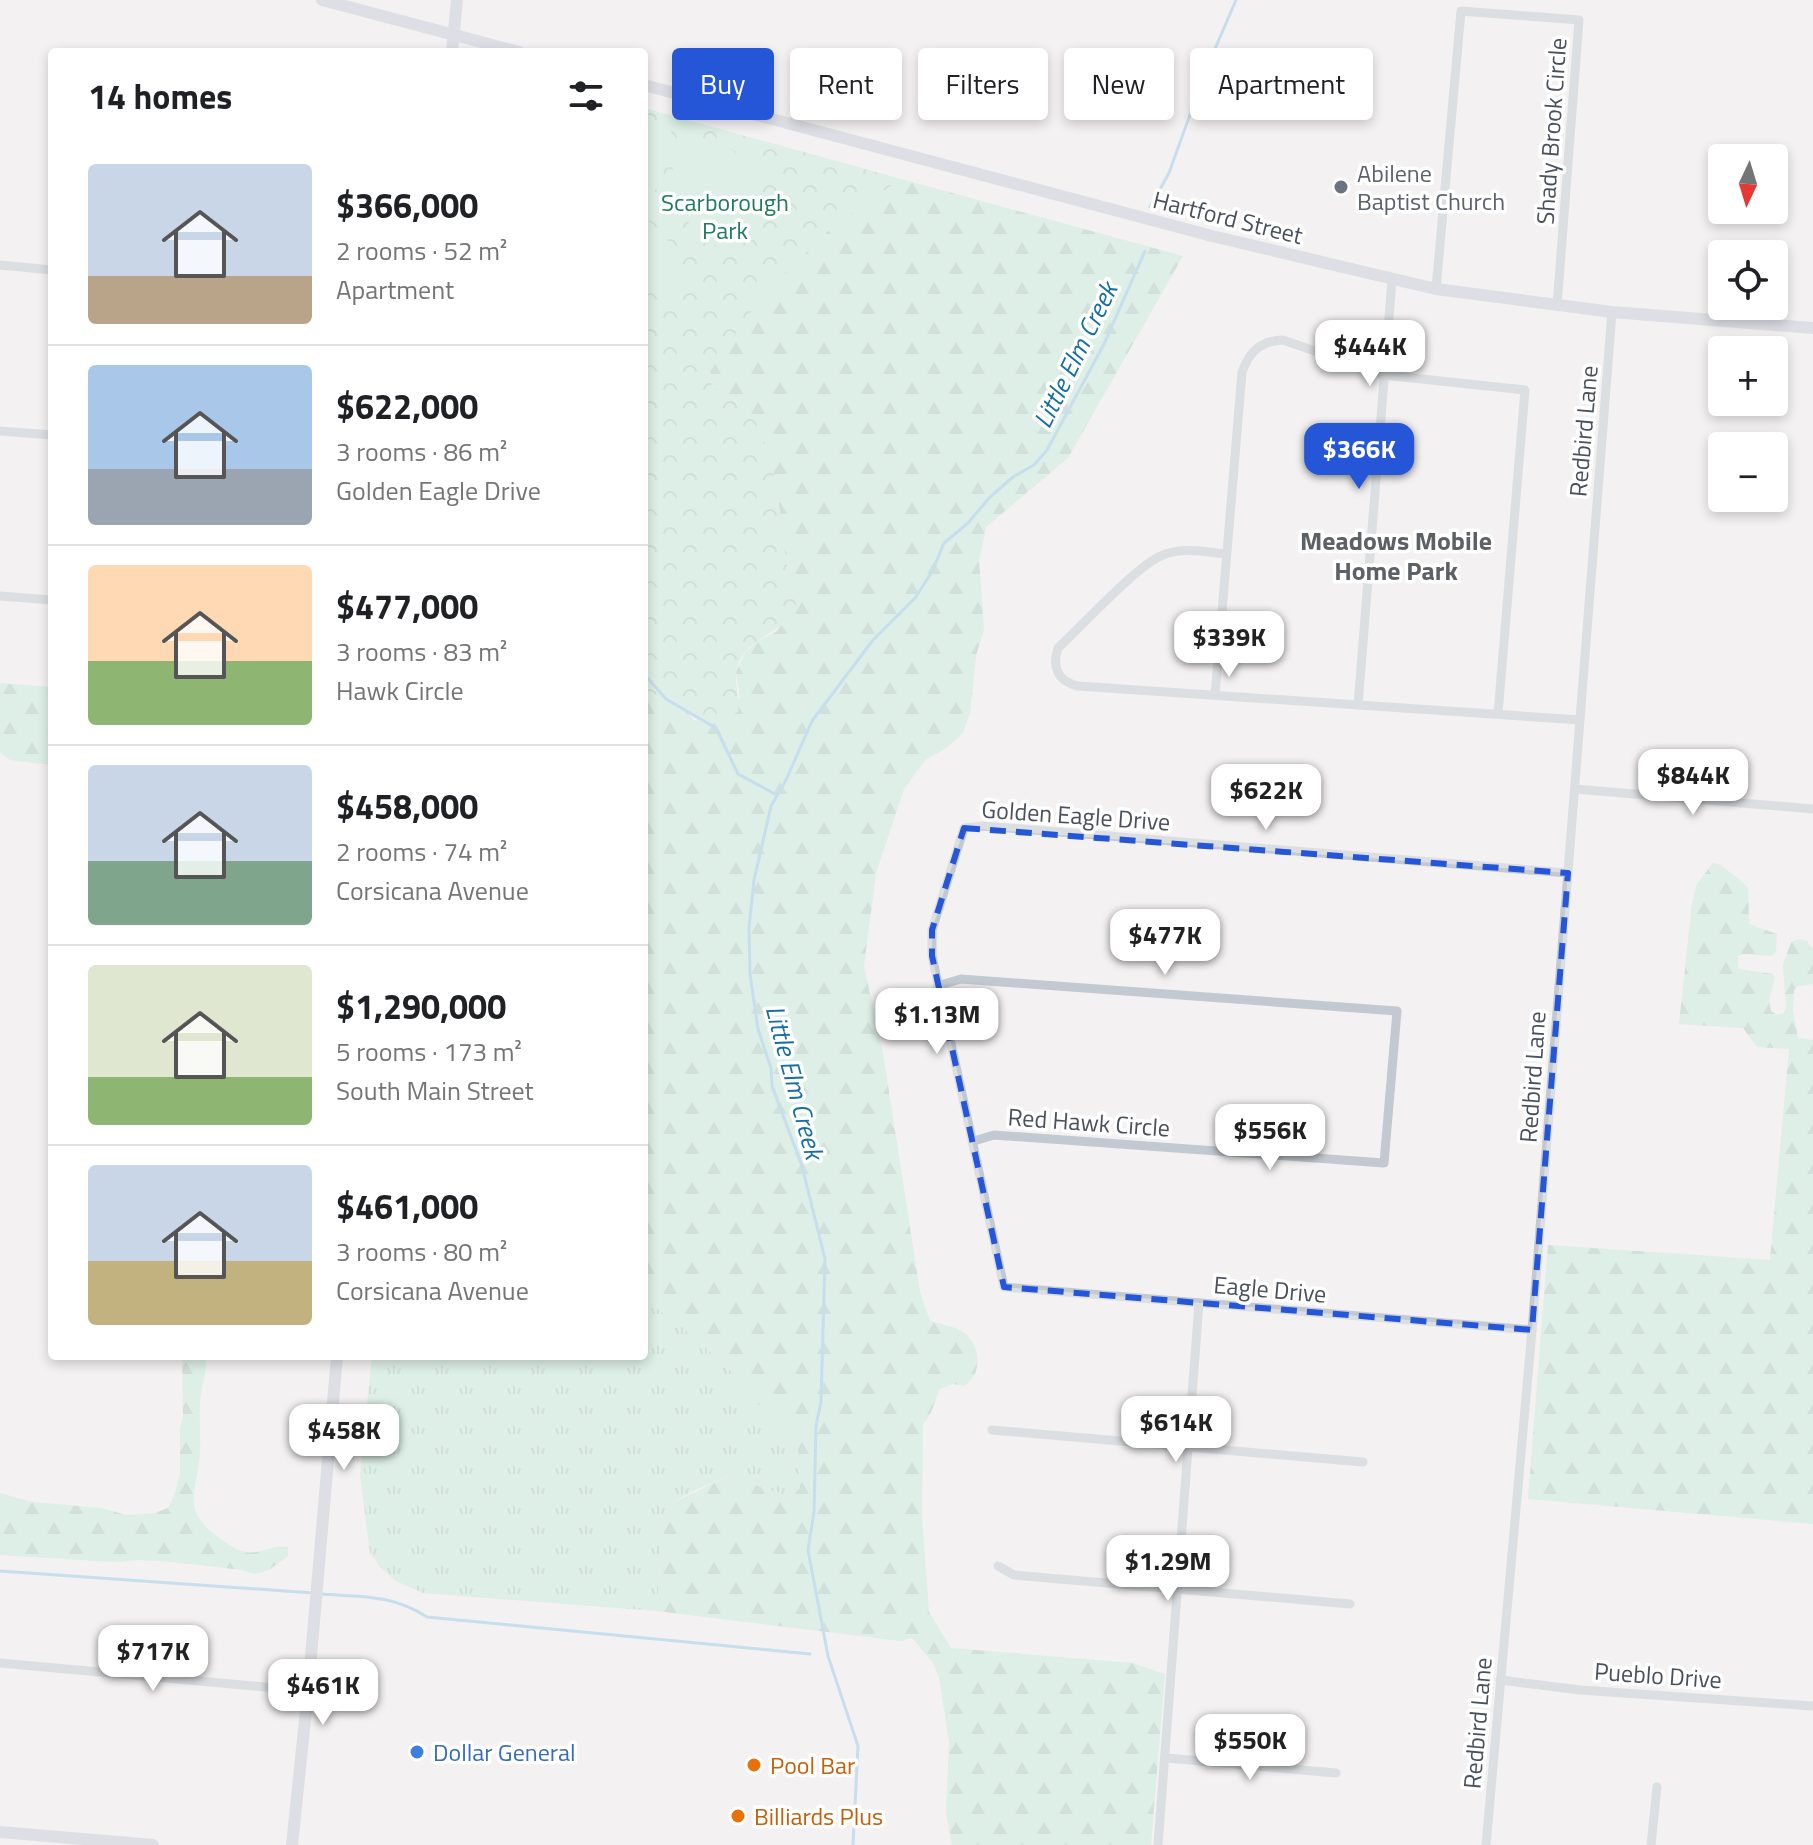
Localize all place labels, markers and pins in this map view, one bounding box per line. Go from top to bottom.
place label: Abilene Baptist Church [1357,155,1505,219]
marker: Abilene Baptist Church [1332,178,1350,196]
pin: $444K [1314,320,1426,388]
pin: $366K [1303,423,1415,491]
pin: $339K [1173,611,1285,679]
pin: $844K [1637,749,1749,817]
pin: $622K [1210,764,1322,832]
pin: $477K [1109,909,1221,977]
pin: $1.13M [872,988,1002,1056]
pin: $556K [1214,1104,1326,1172]
pin: $614K [1120,1396,1232,1464]
pin: $458K [288,1404,400,1472]
pin: $1.29M [1103,1535,1233,1603]
pin: $717K [97,1625,209,1693]
pin: $461K [267,1659,379,1727]
pin: $550K [1194,1714,1306,1782]
place label: Dollar General [433,1734,576,1770]
marker: Dollar General [408,1743,426,1761]
place label: Pool Bar [770,1747,855,1783]
marker: Pool Bar [745,1756,763,1774]
place label: Billiards Plus [754,1798,883,1834]
marker: Billiards Plus [729,1807,747,1825]

